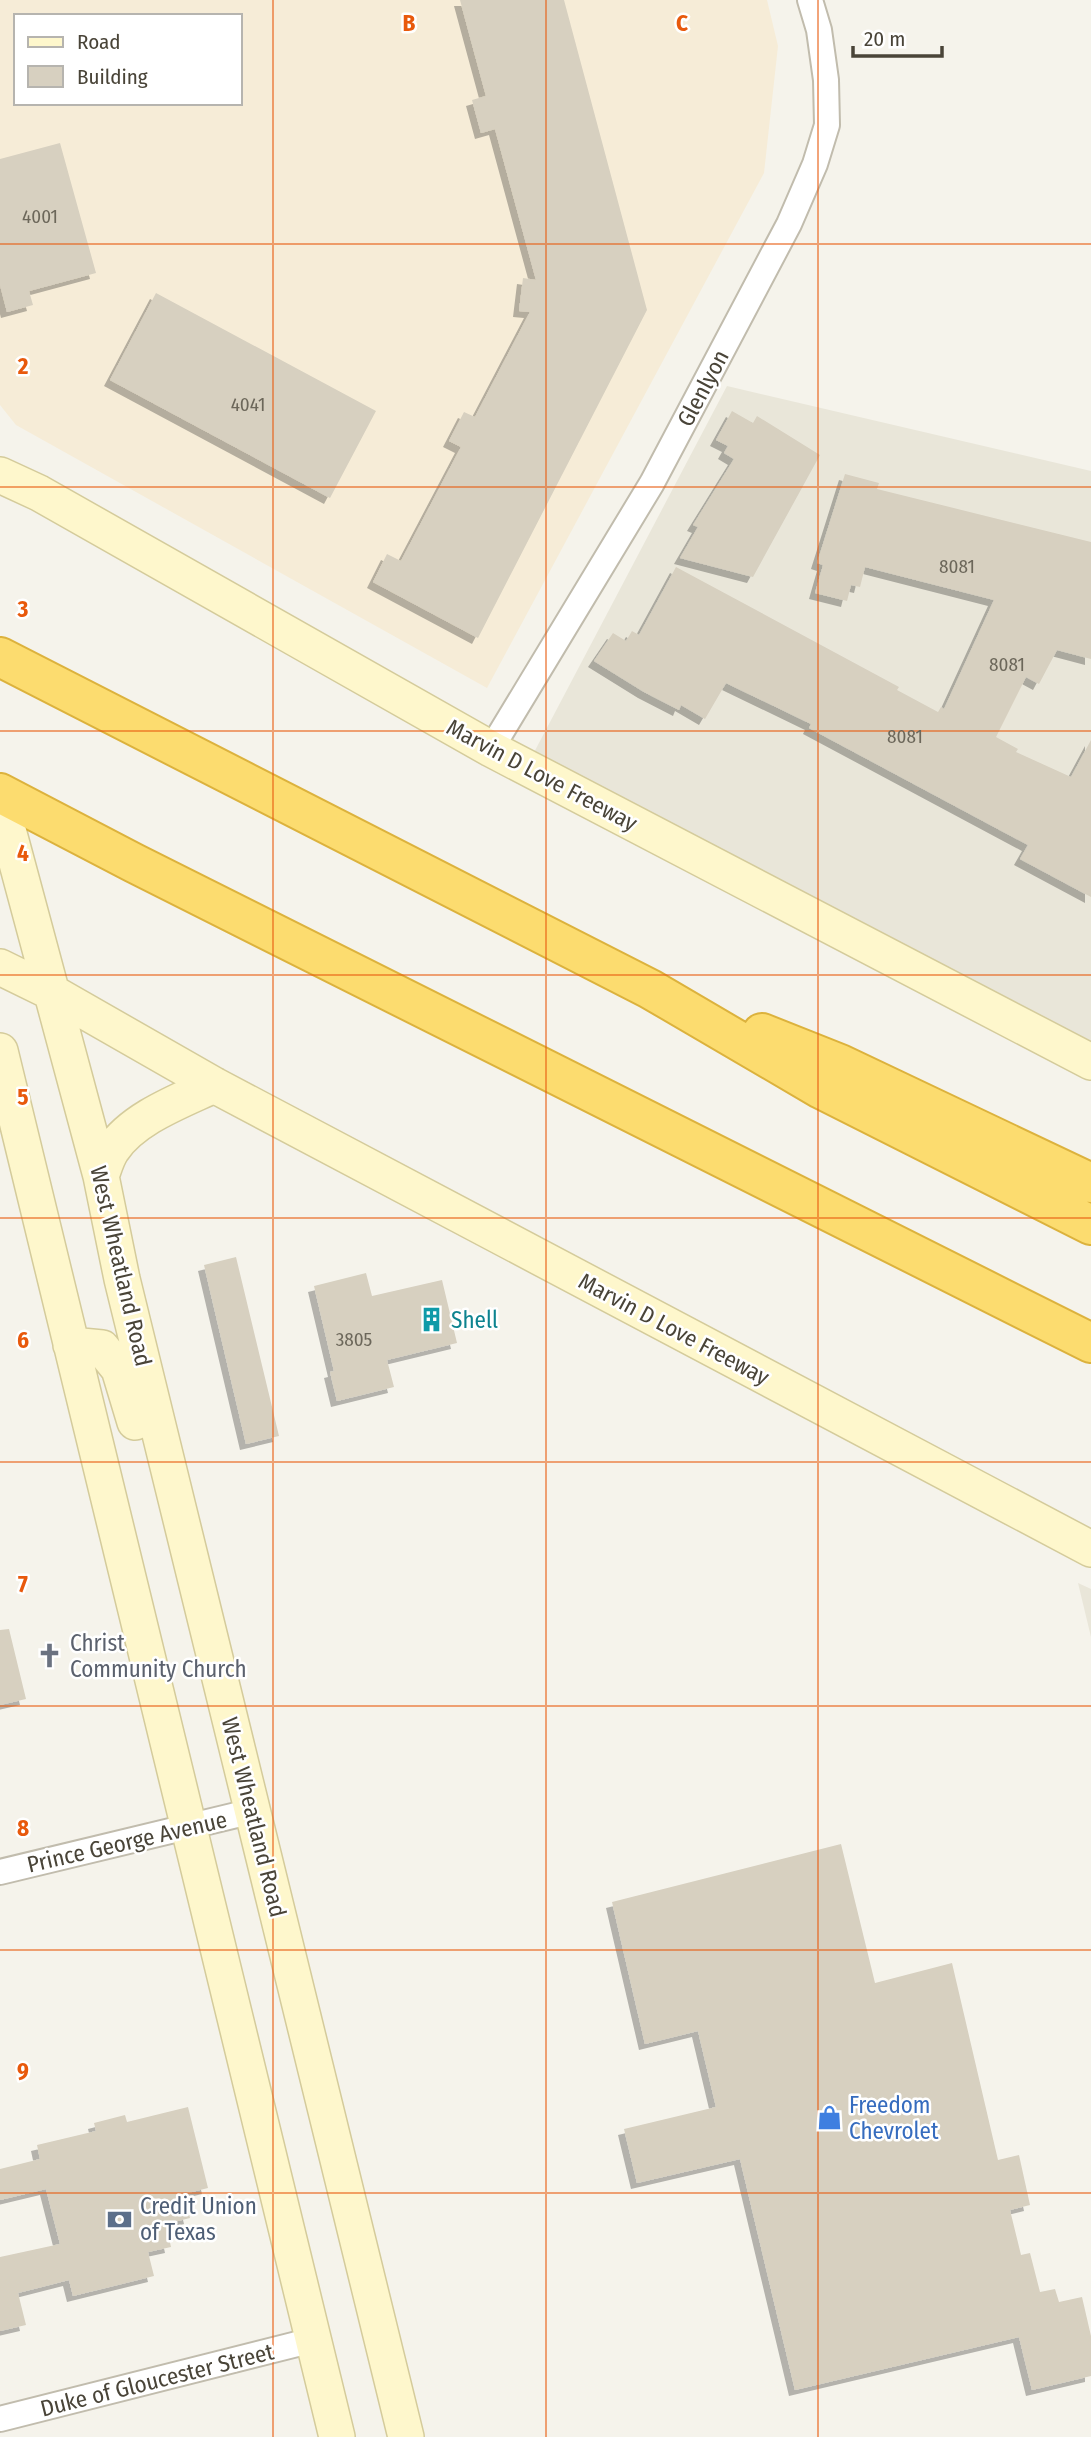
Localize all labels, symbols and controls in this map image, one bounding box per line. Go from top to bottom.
text: B [403,9,416,37]
text: C [676,9,688,37]
legend [14,14,242,105]
scale bar [853,14,942,58]
text: 20 m [864,26,905,52]
text: Road [77,29,121,55]
text: Building [77,64,148,90]
house number: 4001 [22,205,58,228]
street label: Glenlyon [671,345,735,431]
text: 2 [17,352,29,380]
house number: 4041 [231,393,265,416]
house number: 8081 [939,555,975,578]
text: 3 [17,595,29,623]
house number: 8081 [989,653,1025,676]
street label: Marvin D Love Freeway [442,713,643,837]
house number: 8081 [887,725,923,748]
text: 4 [17,839,29,867]
text: 5 [17,1083,29,1111]
street label: West Wheatland Road [84,1163,158,1369]
street label: Marvin D Love Freeway [574,1267,775,1391]
building icon: Shell [417,1306,445,1334]
place label: Shell [451,1306,498,1334]
text: 6 [17,1326,29,1354]
house number: 3805 [336,1328,372,1351]
text: 7 [18,1570,28,1598]
place label: Christ Community Church [70,1629,247,1683]
church icon: Christ Community Church [36,1642,64,1670]
street label: West Wheatland Road [216,1714,292,1920]
street label: Prince George Avenue [24,1805,230,1879]
text: 8 [17,1814,29,1842]
text: 9 [17,2057,29,2085]
place label: Freedom Chevrolet [849,2091,939,2145]
shop icon: Freedom Chevrolet [815,2104,843,2132]
place label: Credit Union of Texas [140,2192,257,2246]
bank icon: Credit Union of Texas [106,2205,134,2233]
street label: Duke of Gloucester Street [37,2337,277,2423]

